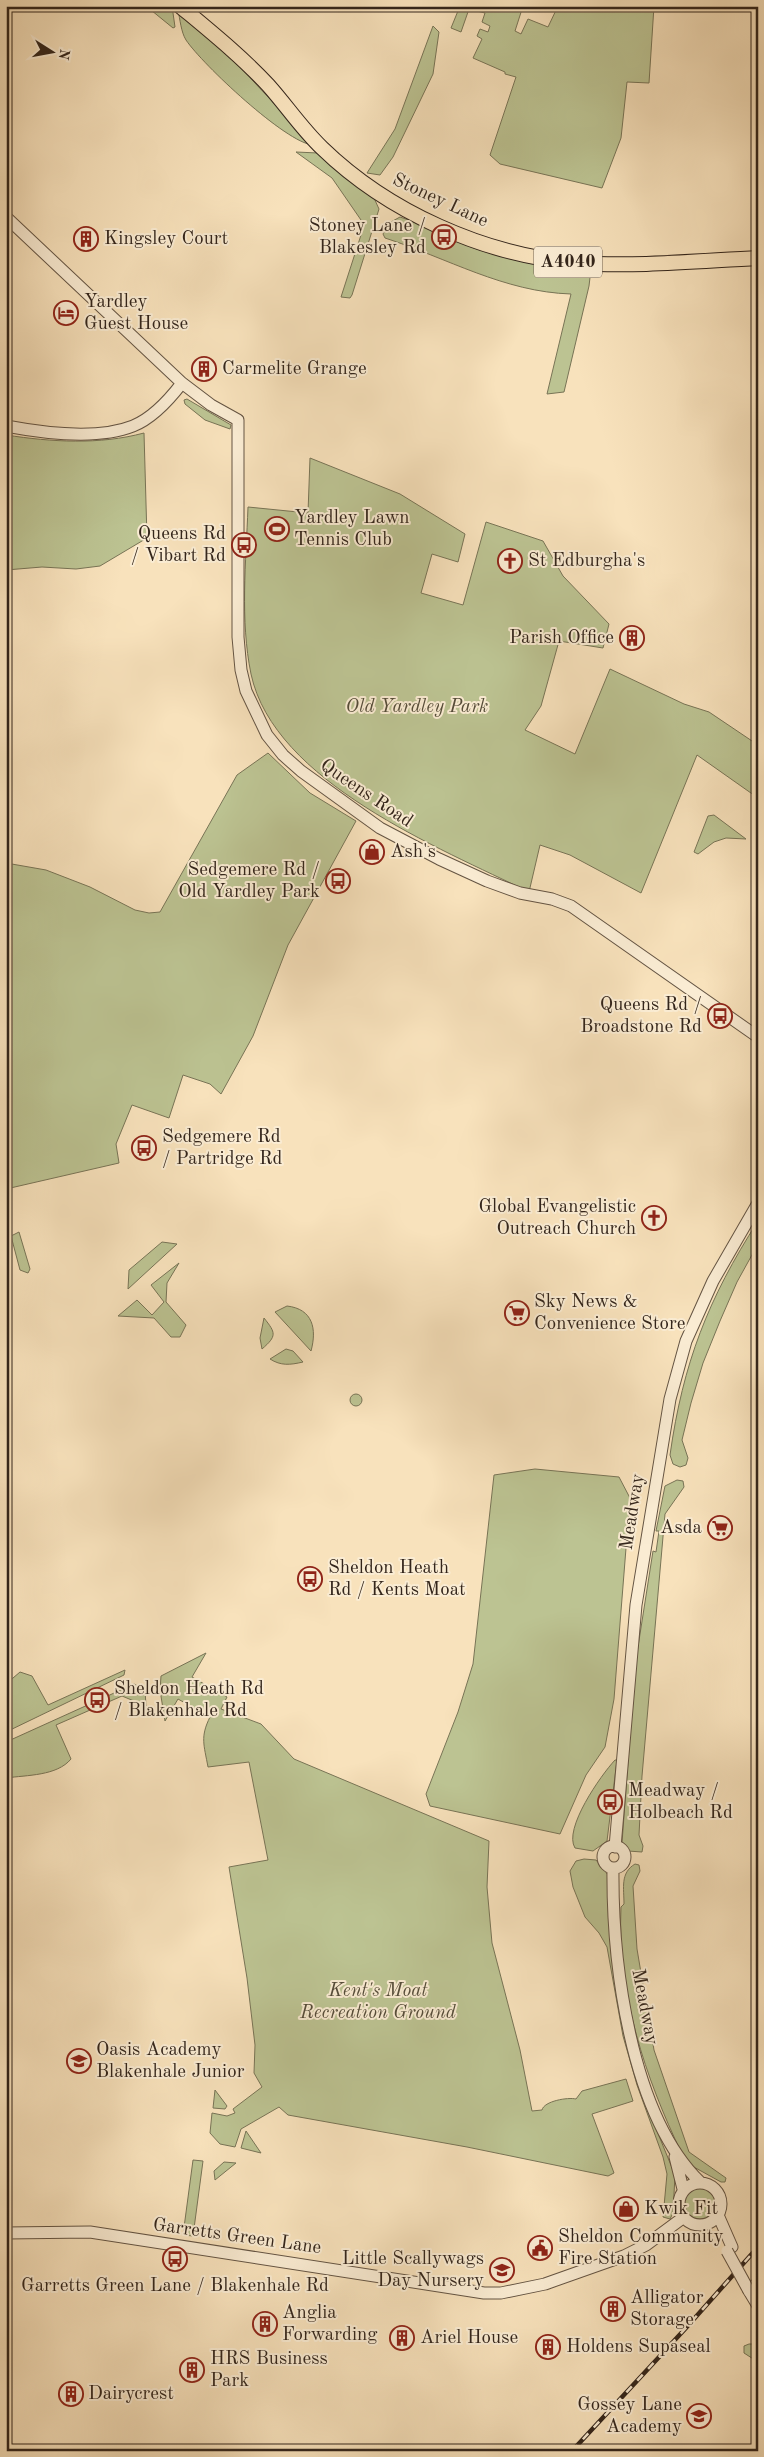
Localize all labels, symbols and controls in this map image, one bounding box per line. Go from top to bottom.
north arrow [28,28,78,78]
text: N [56,48,72,61]
street label: Stoney Lane [389,171,491,231]
place label: Stoney Lane / Blakesley Rd [309,217,426,258]
bus stop icon: Stoney Lane / Blakesley Rd [431,224,457,250]
building icon: Kingsley Court [73,226,99,252]
place label: Kingsley Court [104,230,228,249]
road number: A4040 [534,246,602,278]
place label: Yardley Guest House [84,293,188,334]
hotel icon: Yardley Guest House [53,300,79,326]
building icon: Carmelite Grange [191,356,217,382]
place label: Carmelite Grange [222,360,367,379]
place label: Yardley Lawn Tennis Club [294,509,410,550]
sports icon: Yardley Lawn Tennis Club [264,516,290,542]
place label: Queens Rd / Vibart Rd [131,525,226,566]
bus stop icon: Queens Rd / Vibart Rd [231,532,257,558]
church icon: St Edburgha's [497,548,523,574]
place label: St Edburgha's [528,552,645,571]
building icon: Parish Office [619,625,645,651]
place label: Parish Office [509,629,614,648]
park label: Old Yardley Park [346,698,488,717]
street label: Queens Road [316,756,416,832]
shop icon: Ash's [359,839,385,865]
place label: Ash's [390,843,436,862]
place label: Sedgemere Rd / Old Yardley Park [178,861,320,902]
bus stop icon: Sedgemere Rd / Old Yardley Park [325,868,351,894]
place label: Queens Rd / Broadstone Rd [580,996,702,1037]
bus stop icon: Queens Rd / Broadstone Rd [707,1003,733,1029]
place label: Sedgemere Rd / Partridge Rd [162,1128,283,1169]
bus stop icon: Sedgemere Rd / Partridge Rd [131,1135,157,1161]
place label: Global Evangelistic Outreach Church [478,1198,636,1239]
church icon: Global Evangelistic Outreach Church [641,1205,667,1231]
place label: Sky News & Convenience Store [534,1293,685,1334]
supermarket icon: Sky News & Convenience Store [504,1300,530,1326]
street label: Meadway [618,1472,648,1552]
supermarket icon: Asda [707,1515,733,1541]
place label: Asda [660,1519,703,1538]
place label: Sheldon Heath Rd / Kents Moat [328,1559,466,1600]
bus stop icon: Sheldon Heath Rd / Kents Moat [297,1566,323,1592]
place label: Sheldon Heath Rd / Blakenhale Rd [114,1680,264,1721]
bus stop icon: Sheldon Heath Rd / Blakenhale Rd [84,1687,110,1713]
place label: Meadway / Holbeach Rd [628,1782,733,1823]
bus stop icon: Meadway / Holbeach Rd [597,1789,623,1815]
street label: Meadway [627,1967,661,2047]
park label: Kent's Moat Recreation Ground [299,1982,457,2023]
place label: Oasis Academy Blakenhale Junior [96,2041,245,2082]
school or university icon: Oasis Academy Blakenhale Junior [66,2048,92,2074]
shop icon: Kwik Fit [613,2196,639,2222]
place label: Kwik Fit [644,2200,718,2219]
street label: Garretts Green Lane [152,2216,322,2258]
place label: Sheldon Community Fire Station [558,2228,724,2269]
public building icon: Sheldon Community Fire Station [527,2235,553,2261]
bus stop icon: Garretts Green Lane / Blakenhale Rd [162,2246,188,2272]
place label: Little Scallywags Day Nursery [342,2250,484,2291]
school or university icon: Little Scallywags Day Nursery [489,2257,515,2283]
place label: Garretts Green Lane / Blakenhale Rd [21,2277,329,2296]
place label: Alligator Storage [630,2289,704,2330]
building icon: Alligator Storage [600,2296,626,2322]
place label: Anglia Forwarding [282,2304,378,2345]
building icon: Anglia Forwarding [252,2311,278,2337]
building icon: Ariel House [389,2325,415,2351]
place label: Ariel House [420,2329,518,2348]
building icon: Holdens Supaseal [535,2334,561,2360]
place label: Holdens Supaseal [566,2338,711,2357]
place label: HRS Business Park [210,2350,328,2391]
building icon: HRS Business Park [179,2357,205,2383]
building icon: Dairycrest [58,2381,84,2407]
place label: Dairycrest [88,2385,174,2404]
place label: Gossey Lane Academy [577,2396,682,2437]
school or university icon: Gossey Lane Academy [686,2403,712,2429]

